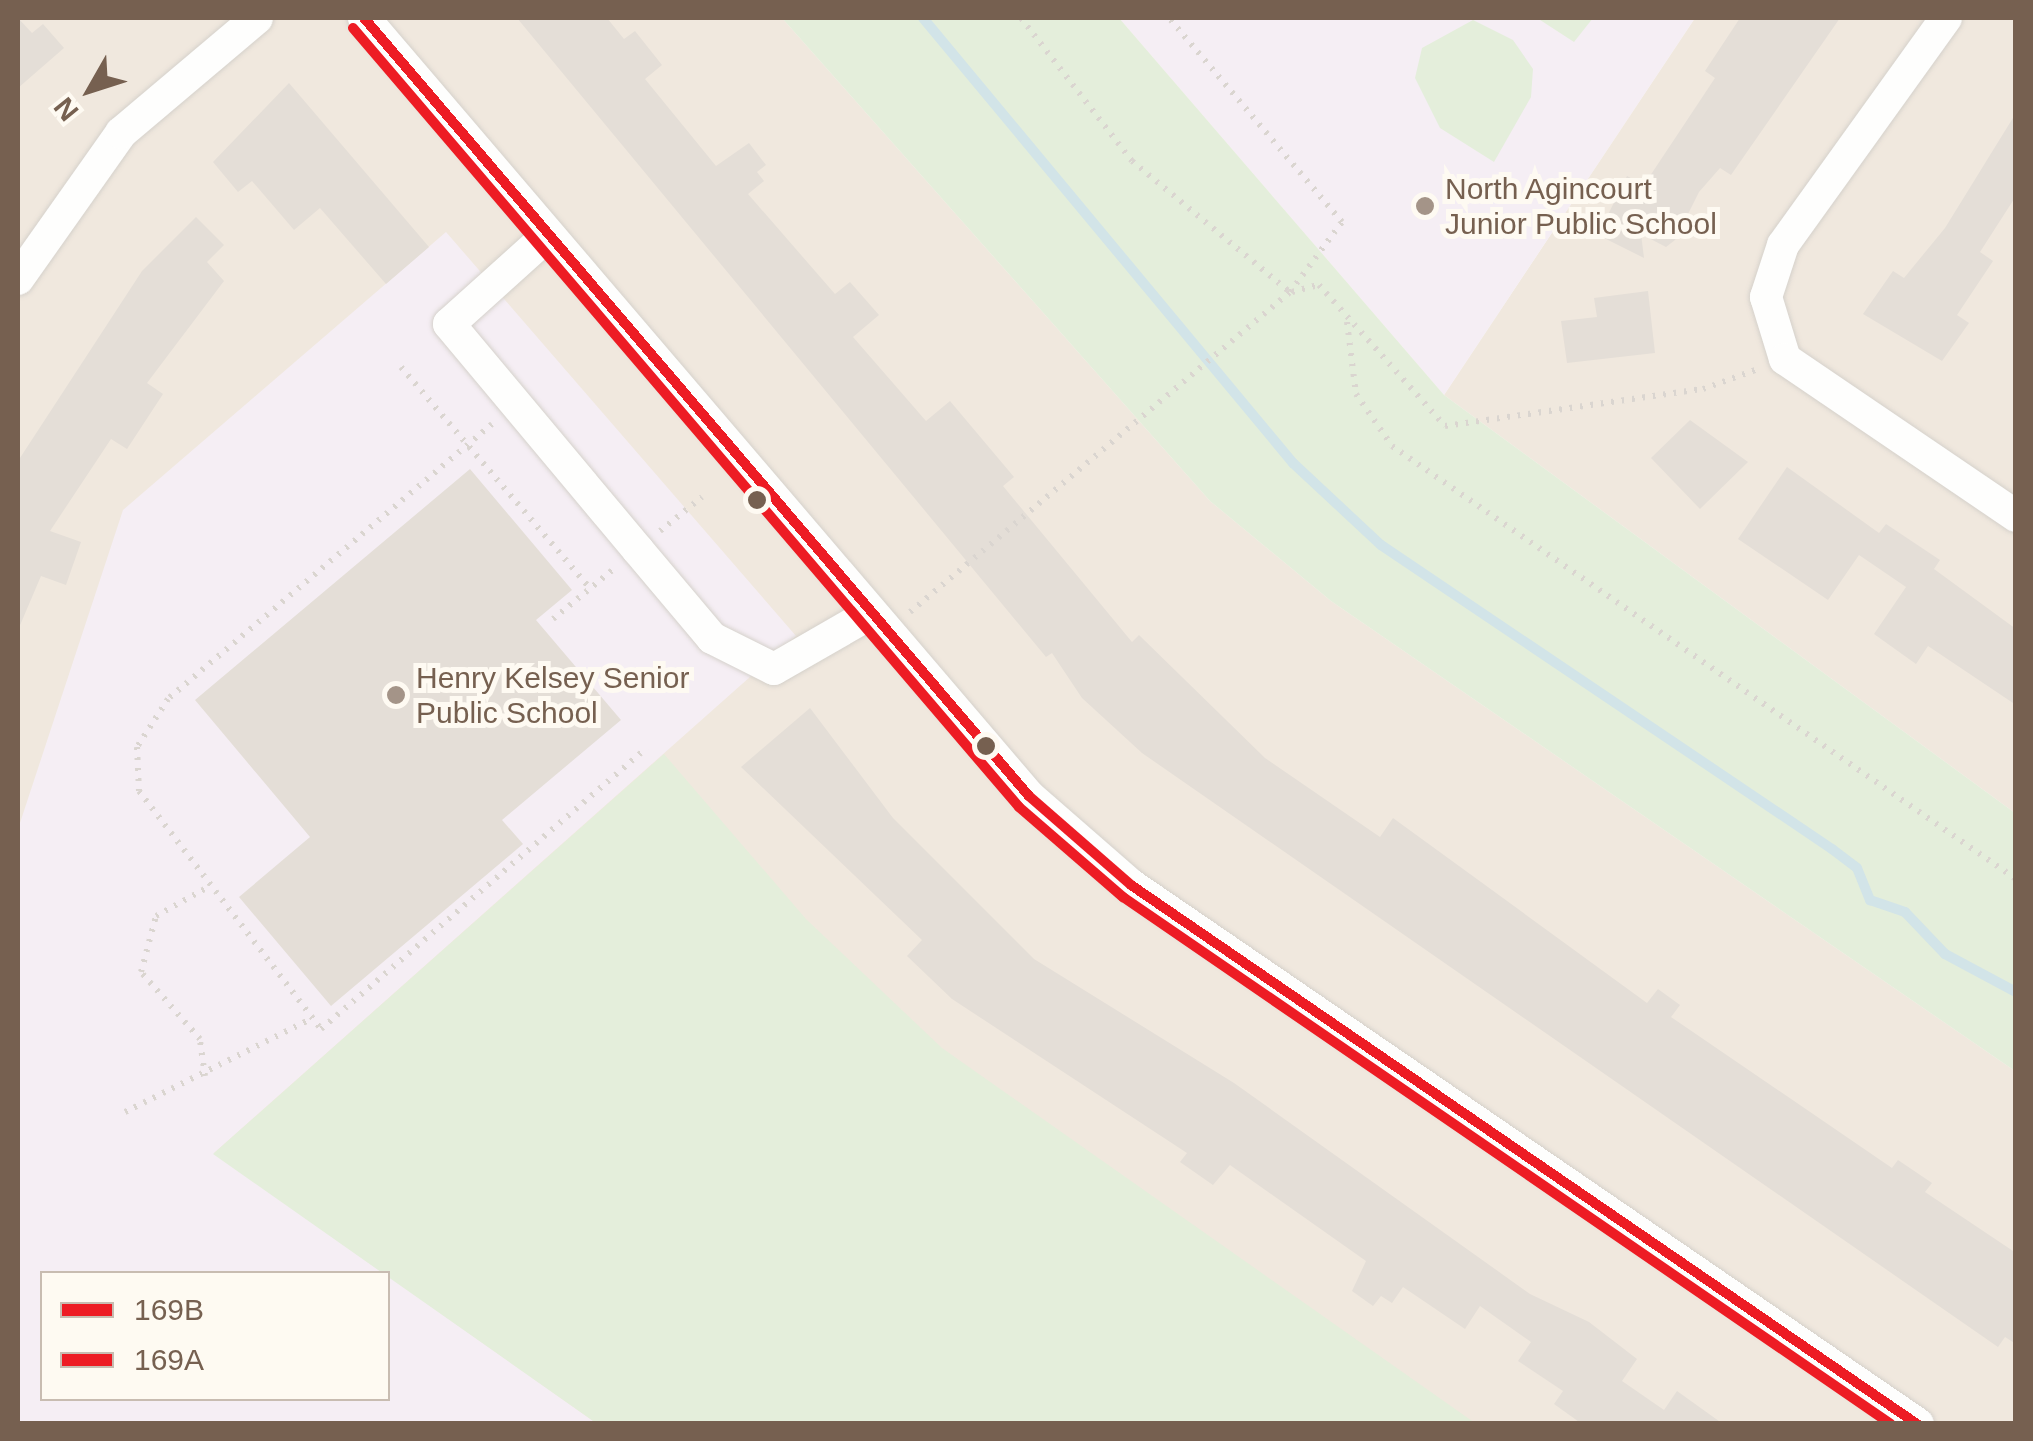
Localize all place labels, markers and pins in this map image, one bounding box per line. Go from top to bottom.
place label: North Agincourt Junior Public School [1445,171,1717,242]
marker: North Agincourt Junior Public School [1414,195,1436,217]
unlabelled marker [747,490,767,510]
place label: Henry Kelsey Senior Public School [416,660,689,730]
marker: Henry Kelsey Senior Public School [385,684,407,706]
unlabelled marker [976,736,996,756]

